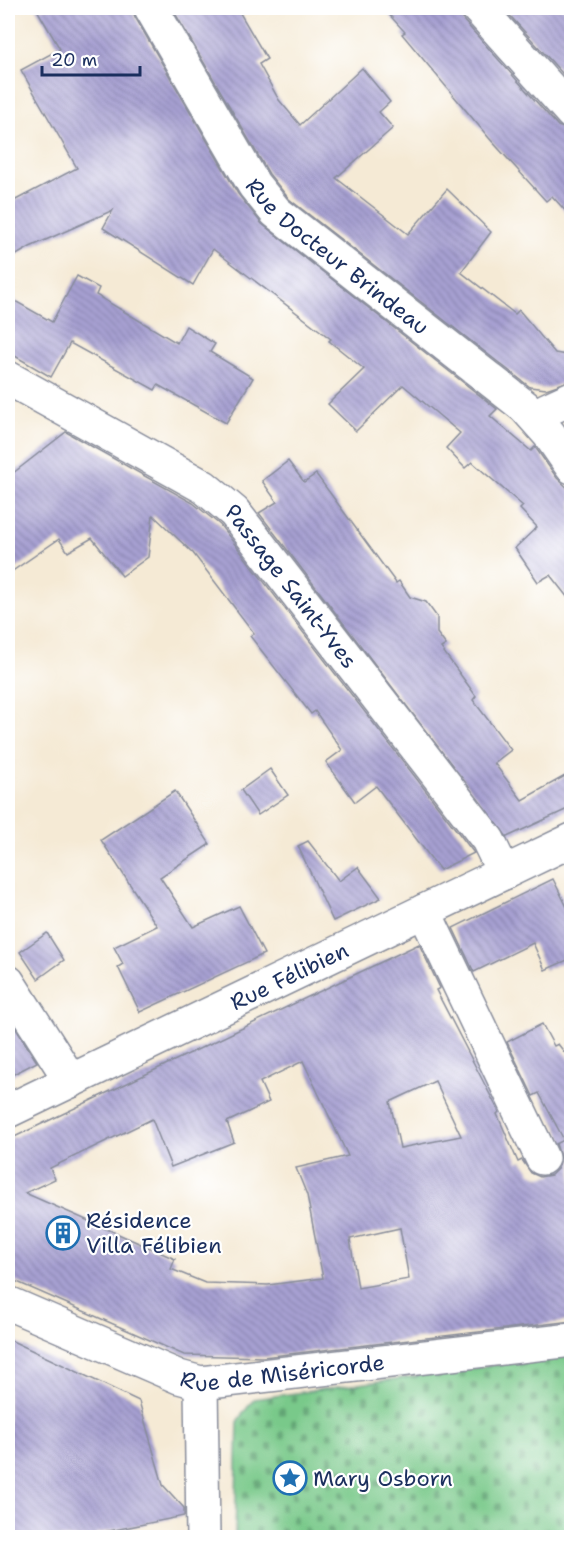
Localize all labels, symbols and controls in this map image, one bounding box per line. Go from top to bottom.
scale bar [42,39,140,77]
text: 20 m [51,48,97,72]
street label: Rue Docteur Brindeau [239,172,435,341]
street label: Passage Saint-Yves [220,497,364,674]
street label: Rue Félibien [225,935,353,1017]
place label: Résidence Villa Félibien [86,1206,222,1260]
building icon: Résidence Villa Félibien [45,1215,81,1251]
street label: Rue de Miséricorde [177,1347,386,1398]
place icon: Mary Osborn [272,1460,308,1496]
place label: Mary Osborn [313,1464,453,1493]

